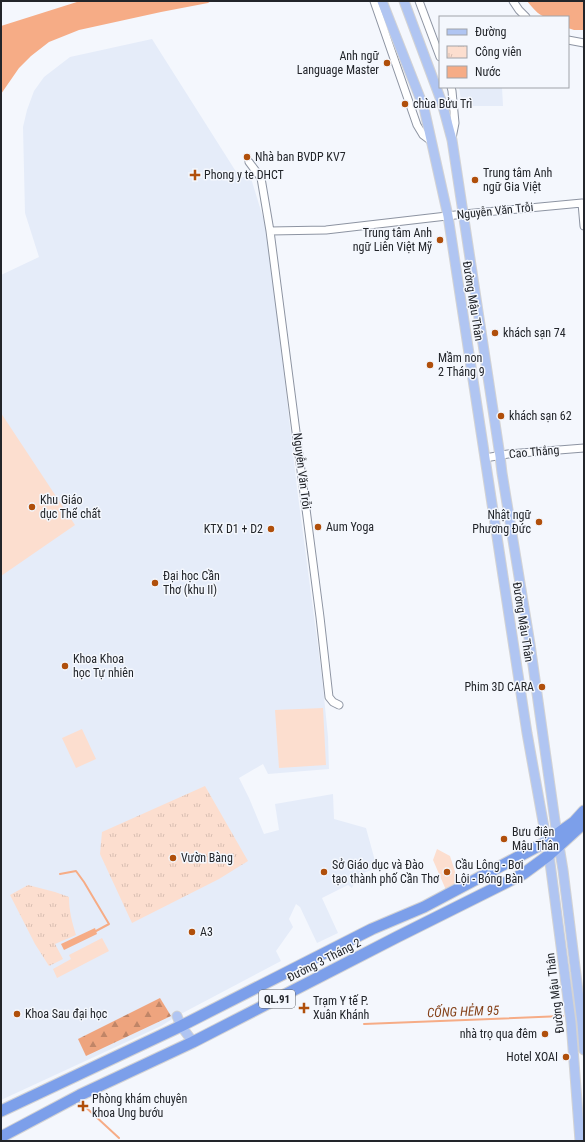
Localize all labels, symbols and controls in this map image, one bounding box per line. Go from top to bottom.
legend [439,16,569,88]
text: Đường [475,25,506,39]
text: Công viên [475,45,522,59]
place label: Anh ngữ Language Master [297,49,379,77]
marker: Anh ngữ Language Master [382,58,392,68]
text: Nước [475,65,501,79]
place label: chùa Bửu Trì [413,97,473,111]
marker: chùa Bửu Trì [400,99,410,109]
place label: Nhà ban BVDP KV7 [255,150,346,164]
marker: Nhà ban BVDP KV7 [242,152,252,162]
place label: Trung tâm Anh ngữ Gia Việt [483,166,553,194]
place label: Phong y te DHCT [204,168,284,182]
marker: Phong y te DHCT [189,169,201,181]
marker: Trung tâm Anh ngữ Gia Việt [470,175,480,185]
street label: Nguyễn Văn Trỗi [456,200,534,222]
place label: Trung tâm Anh ngữ Liên Việt Mỹ [353,226,432,254]
marker: Trung tâm Anh ngữ Liên Việt Mỹ [435,235,445,245]
street label: Đường Mậu Thân [460,260,486,342]
place label: khách sạn 74 [503,326,566,340]
marker: khách sạn 74 [490,328,500,338]
place label: Mầm non 2 Tháng 9 [438,351,485,379]
marker: Mầm non 2 Tháng 9 [425,360,435,370]
place label: khách sạn 62 [509,409,572,423]
marker: khách sạn 62 [496,411,506,421]
street label: Nguyễn Văn Trỗi [290,432,314,510]
street label: Cao Thắng [508,443,560,461]
place label: Khu Giáo dục Thể chất [40,493,101,521]
marker: Khu Giáo dục Thể chất [27,502,37,512]
place label: Nhật ngữ Phương Đức [472,508,531,536]
marker: Nhật ngữ Phương Đức [534,517,544,527]
place label: Aum Yoga [326,520,374,534]
place label: KTX D1 + D2 [204,522,263,536]
marker: Aum Yoga [313,522,323,532]
marker: KTX D1 + D2 [266,524,276,534]
place label: Đại học Cần Thơ (khu II) [163,569,220,597]
marker: Đại học Cần Thơ (khu II) [150,578,160,588]
street label: Đường Mậu Thân [510,581,536,663]
place label: Khoa Khoa học Tự nhiên [73,652,134,680]
marker: Khoa Khoa học Tự nhiên [60,661,70,671]
place label: Phim 3D CARA [464,680,534,694]
marker: Phim 3D CARA [537,682,547,692]
place label: Bưu điện Mậu Thân [512,825,559,853]
marker: Bưu điện Mậu Thân [499,834,509,844]
place label: Vườn Bàng [181,851,233,865]
marker: Vườn Bàng [168,853,178,863]
place label: Sở Giáo dục và Đào tạo thành phố Cần Thơ [332,858,440,886]
place label: Cầu Lông - Bơi Lội - Bóng Bàn [455,858,523,886]
marker: Sở Giáo dục và Đào tạo thành phố Cần Thơ [319,867,329,877]
marker: Cầu Lông - Bơi Lội - Bóng Bàn [442,867,452,877]
place label: A3 [200,925,213,939]
marker: A3 [187,927,197,937]
street label: Đường 3 Tháng 2 [285,935,363,985]
street label: Đường Mậu Thân [543,952,567,1034]
road number: QL.91 [259,990,295,1008]
place label: Trạm Y tế P. Xuân Khánh [313,994,370,1022]
marker: Trạm Y tế P. Xuân Khánh [298,1002,310,1014]
water label: CỐNG HẺM 95 [427,1002,500,1020]
place label: Khoa Sau đại học [25,1007,108,1021]
marker: Khoa Sau đại học [12,1009,22,1019]
place label: nhà trọ qua đêm [460,1027,537,1041]
marker: nhà trọ qua đêm [540,1029,550,1039]
place label: Hotel XOAI [506,1050,558,1064]
marker: Hotel XOAI [561,1052,571,1062]
place label: Phòng khám chuyên khoa Ung bướu [92,1092,187,1120]
marker: Phòng khám chuyên khoa Ung bướu [77,1100,89,1112]

